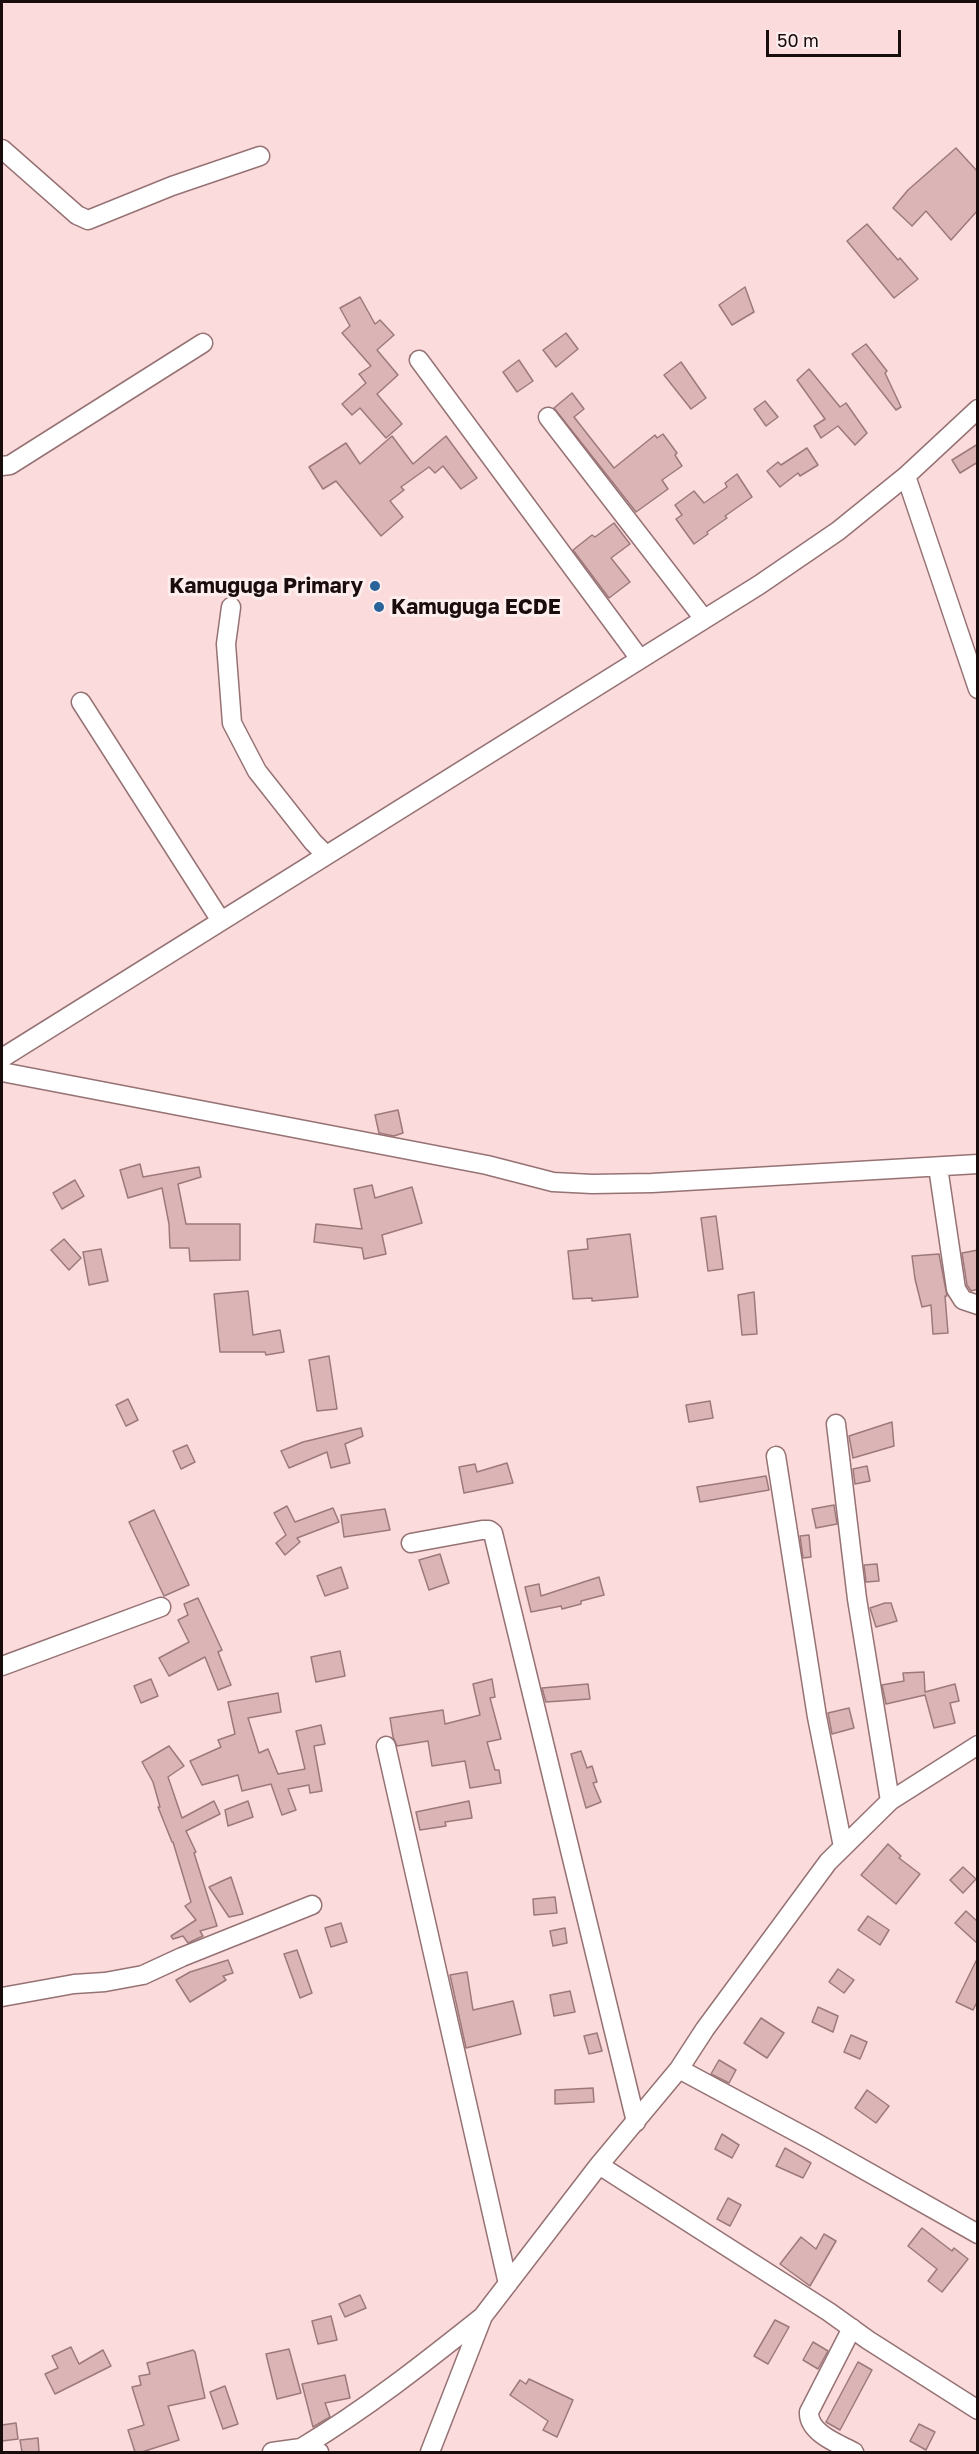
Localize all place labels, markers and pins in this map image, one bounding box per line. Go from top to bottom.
place label: Kamuguga Primary [169,573,363,599]
marker: Kamuguga Primary [368,579,382,593]
place label: Kamuguga ECDE [391,594,561,620]
marker: Kamuguga ECDE [372,600,386,614]

